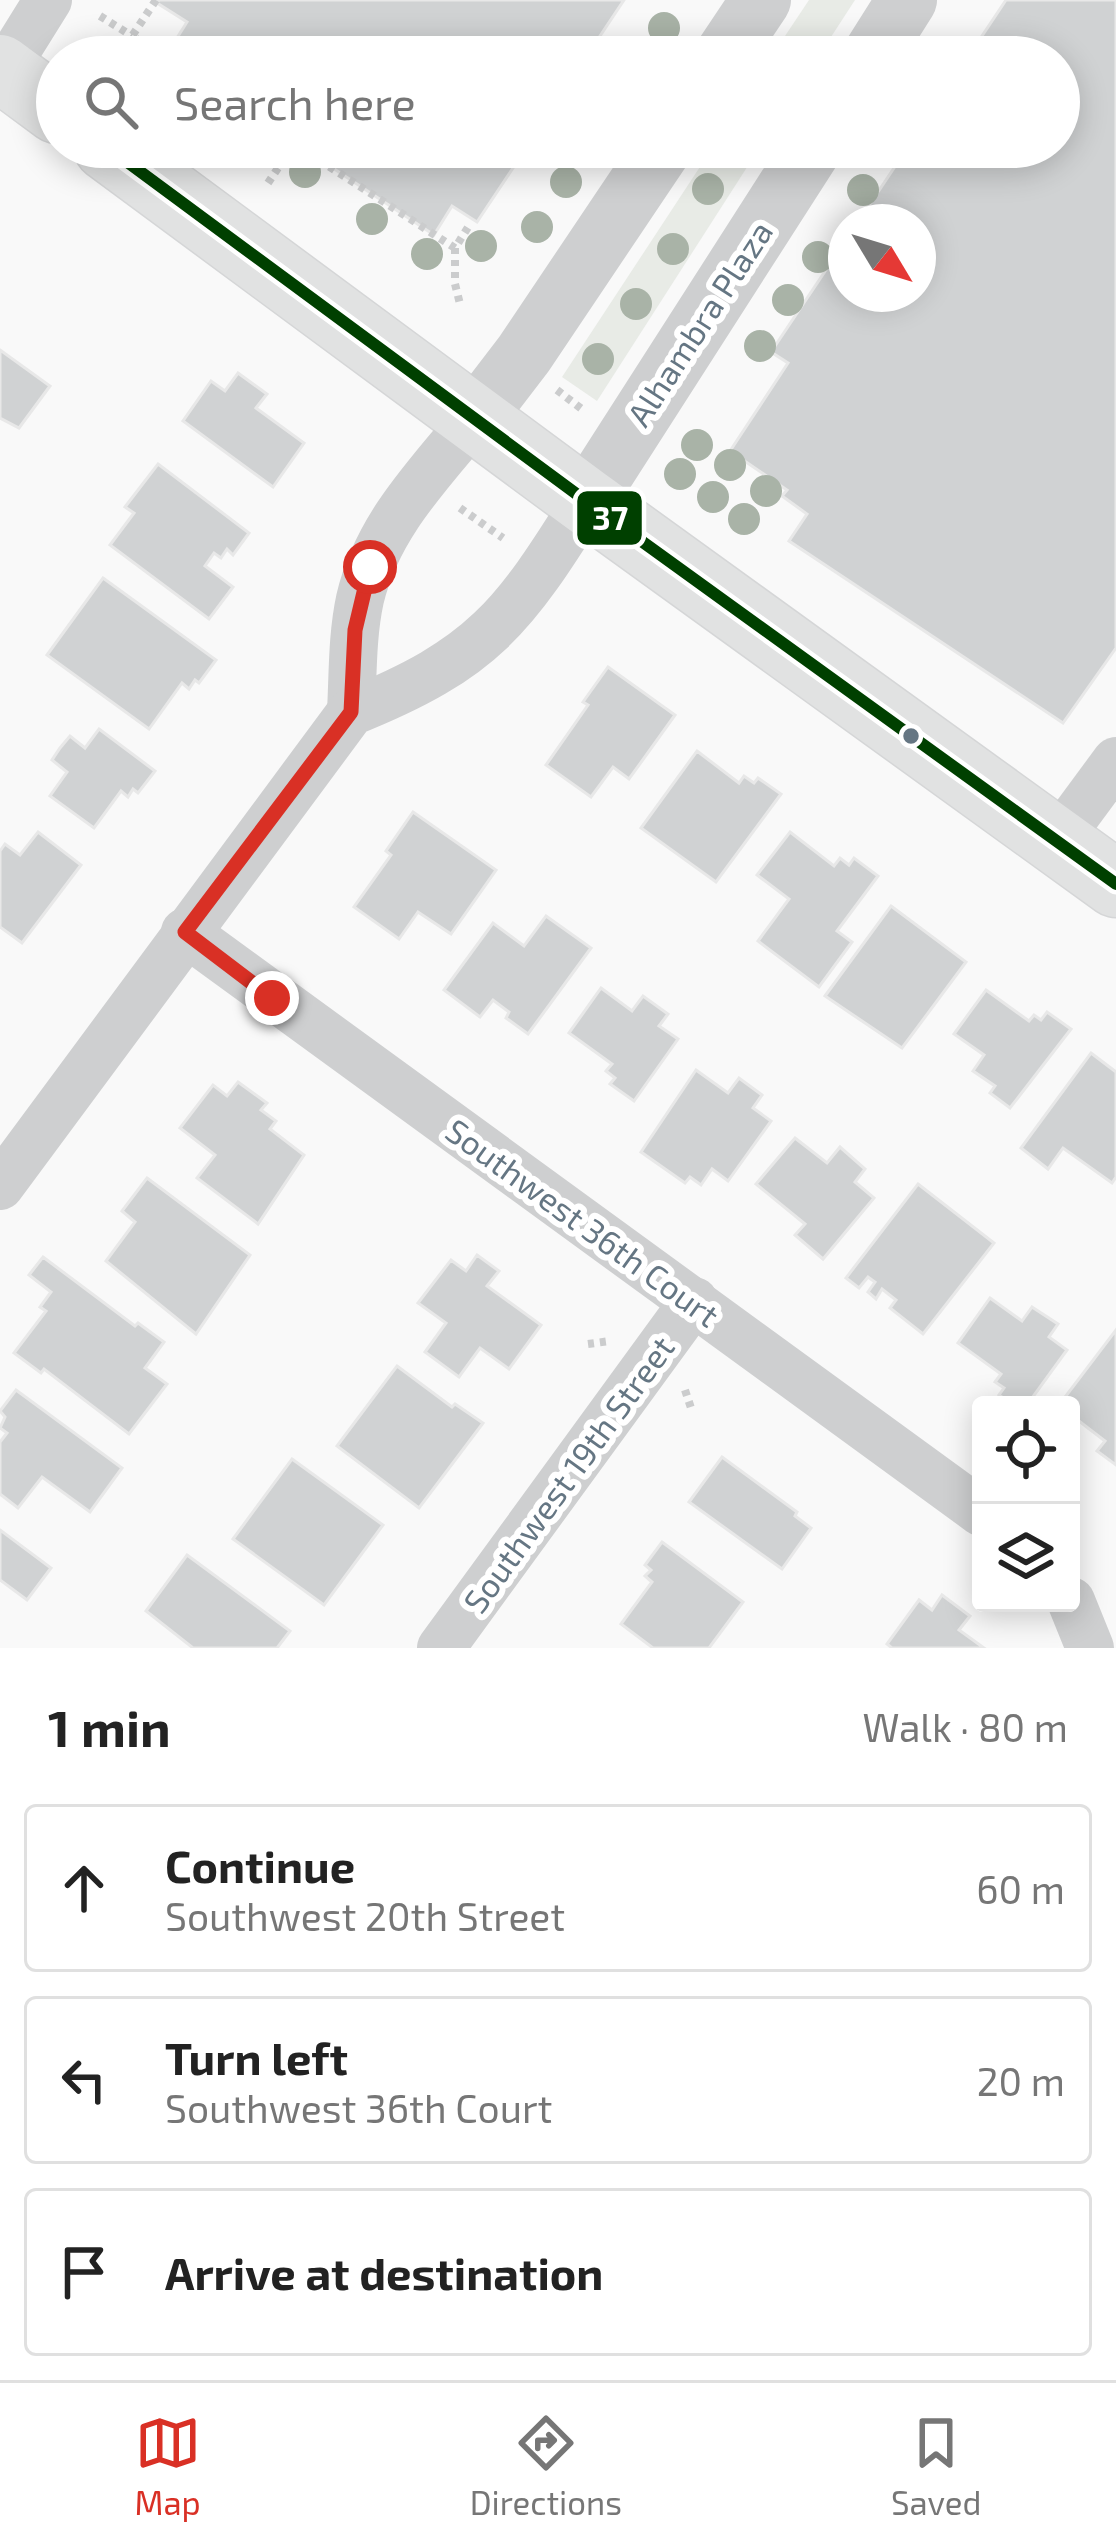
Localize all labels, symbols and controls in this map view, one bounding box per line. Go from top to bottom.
search box [36,36,1080,168]
icon: search [78,69,144,135]
text: Search here [174,75,416,129]
north arrow [828,204,936,312]
street label: Alhambra Plaza [618,213,780,433]
line badge: 37 [575,489,644,547]
text: 37 [592,497,628,537]
route start [343,540,397,594]
unlabelled marker [900,725,922,747]
route end [245,971,299,1025]
street label: Southwest 36th Court [439,1109,727,1335]
street label: Southwest 19th Street [454,1328,682,1620]
map controls [972,1396,1080,1612]
button: locate [972,1396,1080,1504]
button: layers [972,1504,1080,1612]
text: 1 min [48,1696,171,1757]
text: Walk · 80 m [862,1703,1068,1750]
text: Continue [165,1838,355,1892]
icon: ahead [51,1855,117,1921]
text: 60 m [976,1865,1065,1912]
text: Southwest 20th Street [165,1892,565,1939]
text: Turn left [165,2030,348,2084]
icon: left [51,2047,117,2113]
text: 20 m [977,2057,1065,2104]
text: Southwest 36th Court [165,2084,552,2131]
icon: arrive [51,2239,117,2305]
text: Arrive at destination [165,2245,603,2299]
tab: Map [135,2410,201,2522]
tab: Directions [470,2410,622,2522]
tab: Saved [891,2410,981,2522]

